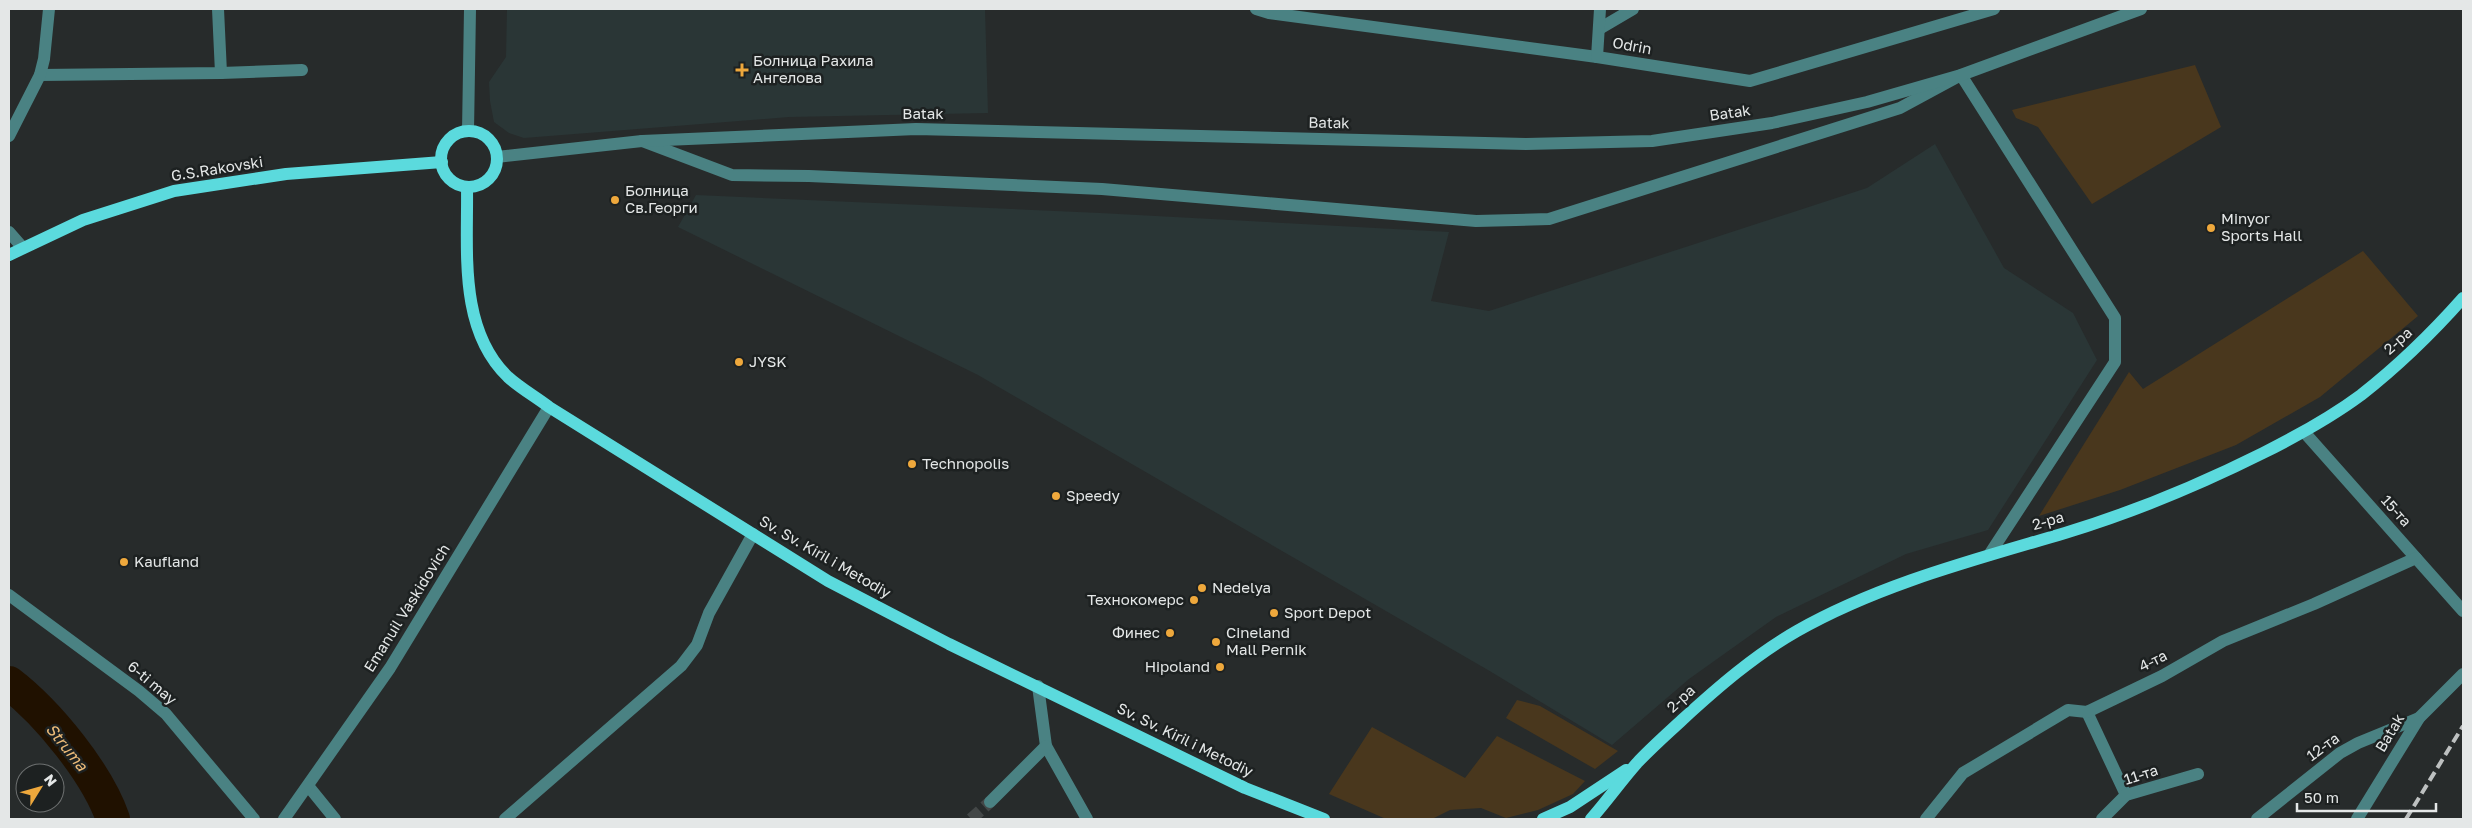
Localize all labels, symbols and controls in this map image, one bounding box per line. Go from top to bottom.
street label: Odrin [1611,33,1653,57]
place label: Болница Рахила Ангелова [753,51,874,86]
marker: Болница Рахила Ангелова [735,63,749,77]
street label: Batak [1708,100,1752,124]
street label: Batak [902,104,944,122]
street label: Batak [1308,113,1350,131]
street label: G.S.Rakovski [170,152,264,184]
place label: Болница Св.Георги [625,181,698,216]
marker: Болница Св.Георги [609,194,621,206]
place label: Minyor Sports Hall [2221,209,2302,244]
marker: Minyor Sports Hall [2205,222,2217,234]
street label: 2-ра [2379,323,2415,358]
place label: JYSK [749,352,787,370]
marker: JYSK [733,356,745,368]
place label: Technopolis [922,454,1009,472]
marker: Technopolis [906,458,918,470]
place label: Speedy [1066,486,1120,504]
marker: Speedy [1050,490,1062,502]
street label: 15-та [2378,491,2415,530]
street label: 2-ра [2030,507,2066,533]
street label: Sv. Sv. Kiril i Metodiy [756,511,895,602]
street label: Emanuil Vaskidovich [359,540,453,675]
place label: Kaufland [134,552,199,570]
marker: Kaufland [118,556,130,568]
place label: Nedelya [1212,578,1271,596]
marker: Nedelya [1196,582,1208,594]
place label: Технокомерс [1087,590,1184,608]
marker: Технокомерс [1188,594,1200,606]
place label: Sport Depot [1284,603,1371,621]
marker: Sport Depot [1268,607,1280,619]
place label: Финес [1112,623,1160,641]
place label: Cineland Mall Pernik [1226,623,1307,658]
marker: Финес [1164,627,1176,639]
marker: Cineland Mall Pernik [1210,636,1222,648]
street label: 4-та [2135,645,2170,675]
street label: 6-ti may [124,657,181,708]
place label: Hipoland [1145,657,1210,675]
marker: Hipoland [1214,661,1226,673]
street label: 2-ра [1662,681,1698,716]
street label: Sv. Sv. Kiril i Metodiy [1114,698,1257,780]
street label: Batak [2371,710,2408,755]
water label: Struma [42,719,93,776]
street label: 12-та [2303,728,2342,764]
street label: 11-та [2121,760,2160,788]
north arrow [15,763,65,813]
text: N [41,771,61,789]
scale bar [2297,780,2436,812]
text: 50 m [2304,788,2339,806]

